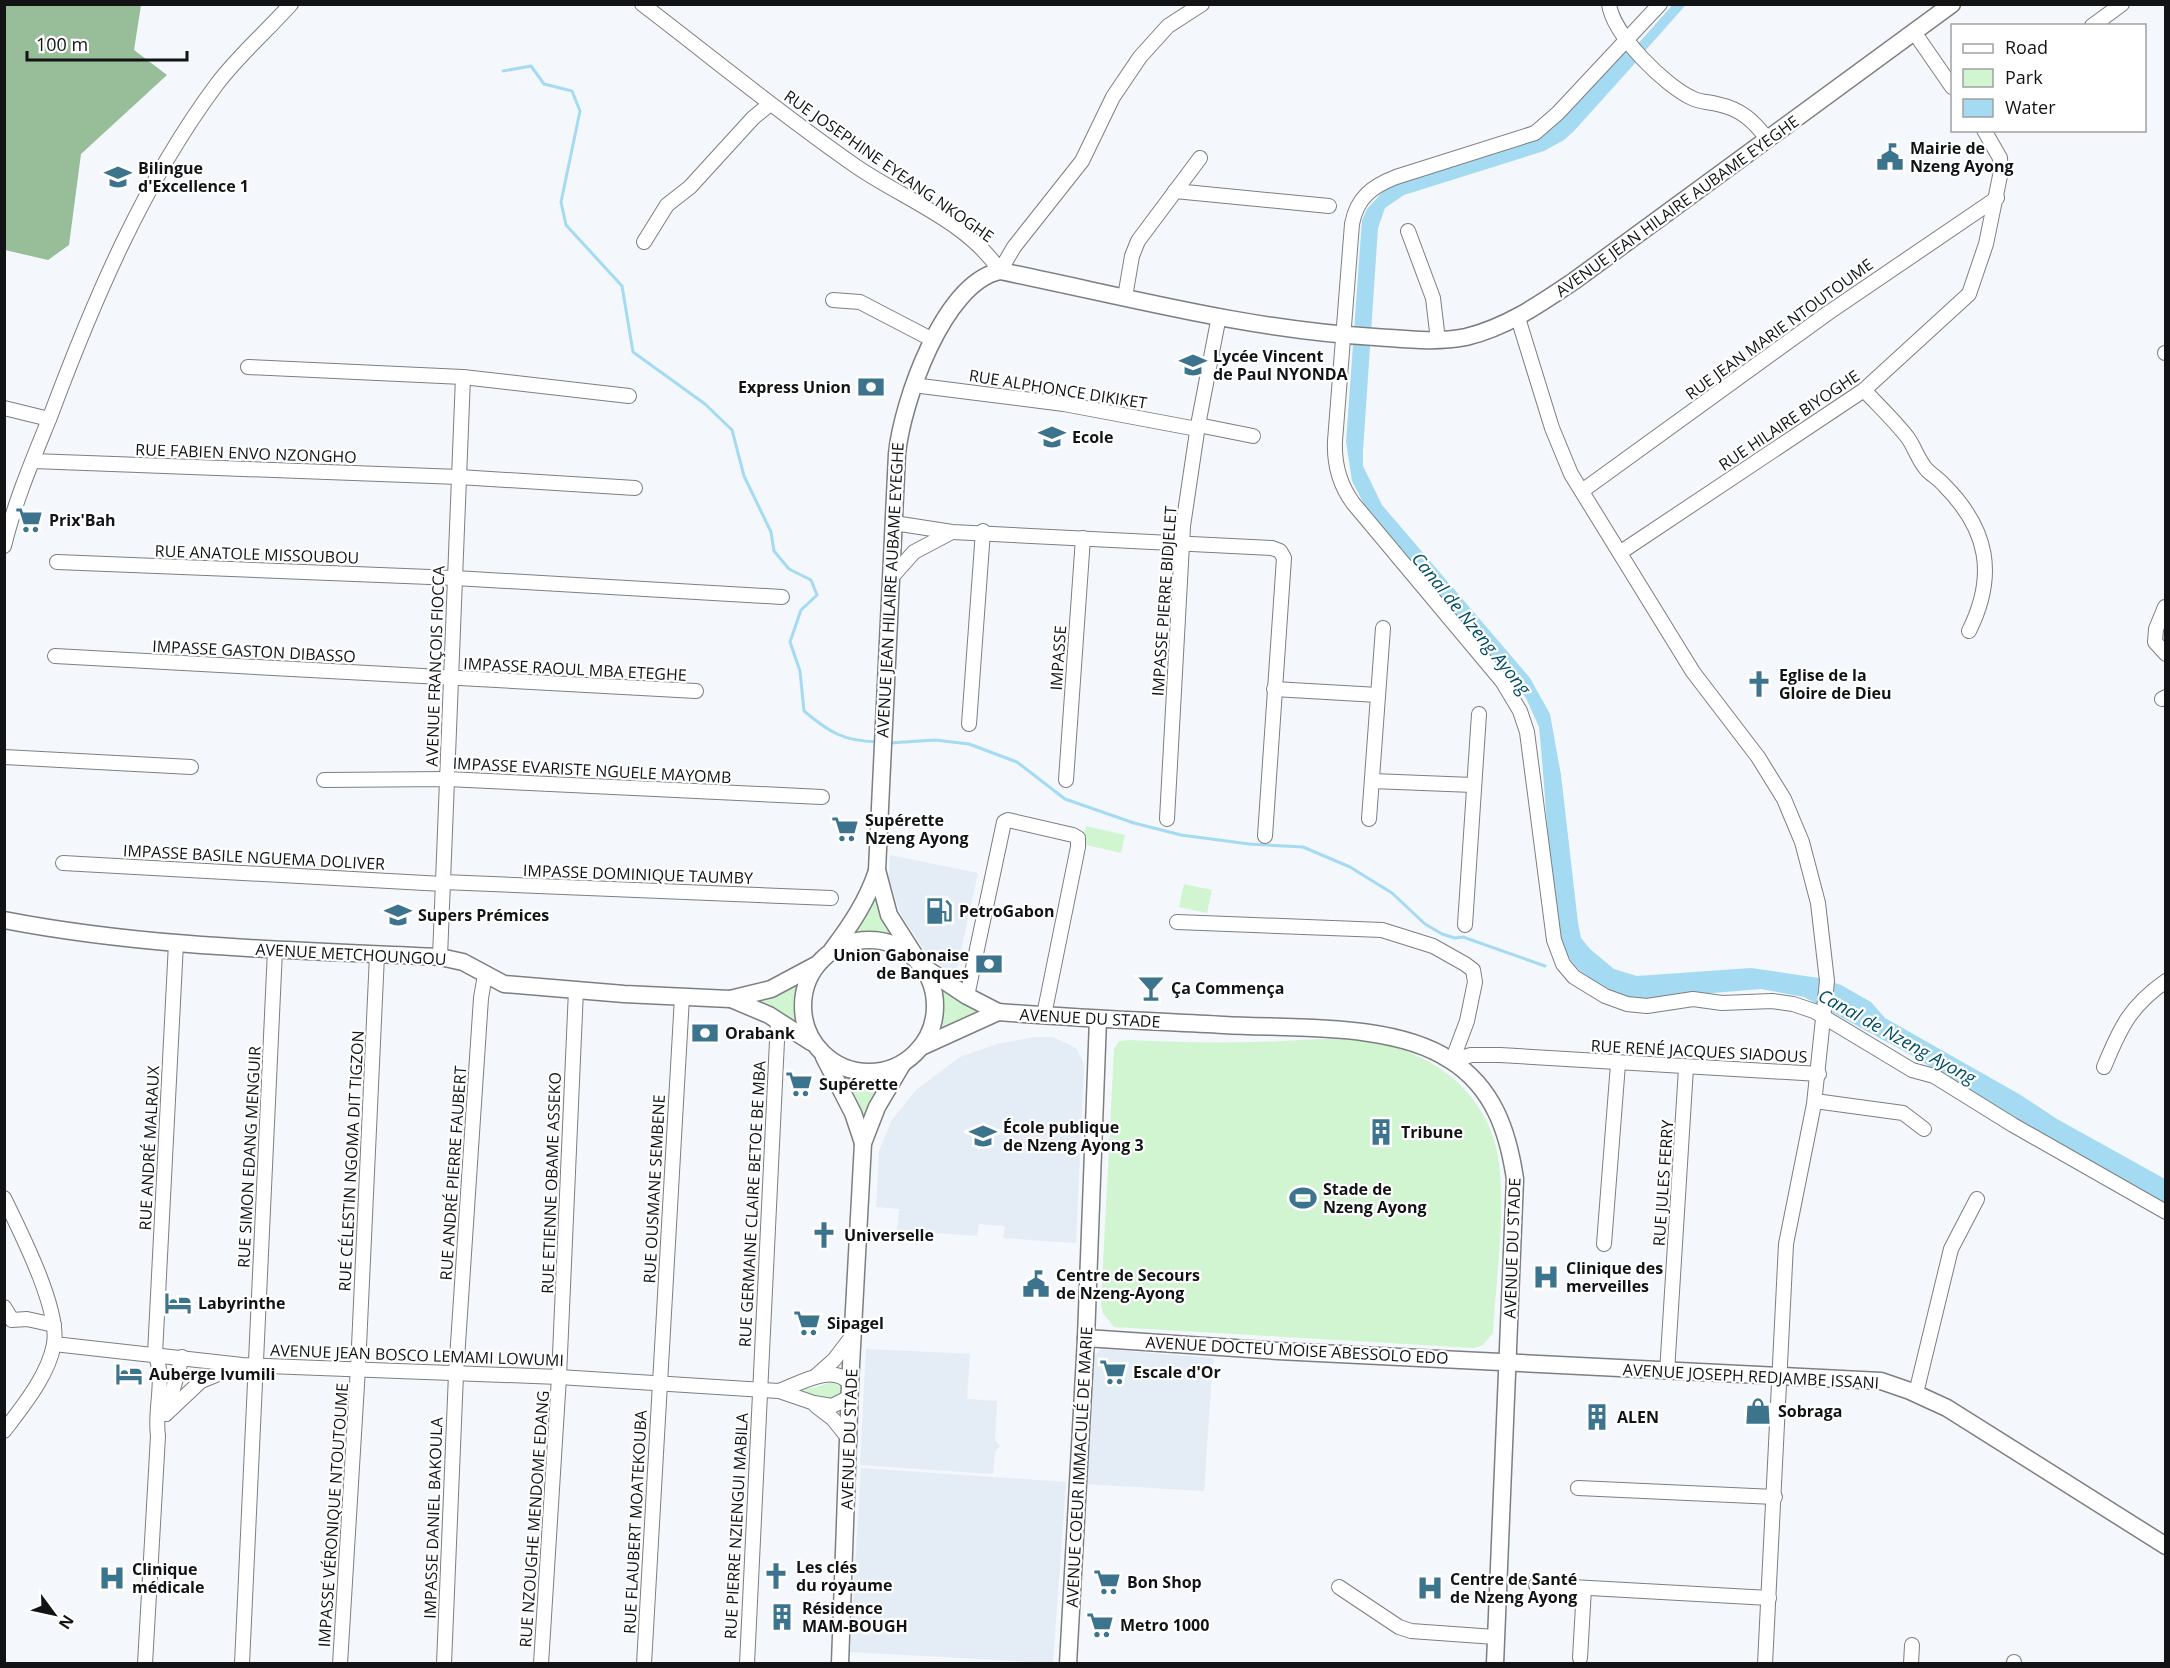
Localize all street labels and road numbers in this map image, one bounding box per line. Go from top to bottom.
street label: RUE JOSEPHINE EYEANG NKOGHE [780,85,998,247]
street label: AVENUE JEAN HILAIRE AUBAME EYEGHE [1551,110,1803,302]
street label: RUE JEAN MARIE NTOUTOUME [1681,253,1877,405]
street label: RUE ALPHONCE DIKIKET [967,364,1149,414]
street label: RUE HILAIRE BIYOGHE [1714,365,1864,475]
street label: RUE FABIEN ENVO NZONGHO [135,438,357,468]
street label: AVENUE JEAN HILAIRE AUBAME EYEGHE [871,442,909,738]
street label: IMPASSE PIERRE BIDJELET [1146,505,1182,697]
street label: RUE ANATOLE MISSOUBOU [154,539,360,569]
street label: AVENUE FRANÇOIS FIOCCA [420,564,450,767]
street label: IMPASSE [1045,625,1071,691]
street label: IMPASSE GASTON DIBASSO [152,635,356,667]
street label: IMPASSE RAOUL MBA ETEGHE [463,652,687,686]
street label: IMPASSE EVARISTE NGUELE MAYOMB [452,752,732,788]
street label: IMPASSE BASILE NGUEMA DOLIVER [122,839,386,875]
street label: IMPASSE DOMINIQUE TAUMBY [523,859,753,889]
street label: AVENUE METCHOUNGOU [255,938,447,970]
street label: AVENUE DU STADE [1019,1003,1161,1033]
street label: RUE CÉLESTIN NGOMA DIT TIGZON [333,1030,369,1292]
street label: RUE RENÉ JACQUES SIADOUS [1590,1034,1808,1068]
street label: RUE SIMON EDANG MENGUIR [232,1045,266,1269]
street label: RUE GERMAINE CLAIRE BETOE BE MBA [734,1059,771,1348]
street label: RUE ANDRÉ MALRAUX [134,1064,164,1231]
street label: RUE ANDRÉ PIERRE FAUBERT [435,1065,471,1281]
street label: RUE ETIENNE OBAME ASSEKO [536,1072,566,1294]
street label: RUE OUSMANE SEMBENE [638,1094,670,1284]
street label: RUE JULES FERRY [1648,1119,1678,1247]
street label: AVENUE DU STADE [1499,1177,1525,1319]
street label: AVENUE COEUR IMMACULÉ DE MARIE [1061,1326,1097,1608]
street label: AVENUE DOCTEU MOISE ABESSOLO EDO [1145,1331,1449,1369]
street label: AVENUE JEAN BOSCO LEMAMI LOWUMI [270,1339,564,1371]
street label: AVENUE JOSEPH REDJAMBE ISSANI [1622,1358,1880,1394]
street label: AVENUE DU STADE [836,1368,862,1510]
street label: IMPASSE VÉRONIQUE NTOUTOUME [313,1382,353,1648]
street label: RUE NZOUGHE MENDOME EDANG [514,1390,554,1648]
street label: RUE FLAUBERT MOATEKOUBA [618,1409,652,1634]
street label: RUE PIERRE NZIENGUI MABILA [719,1411,753,1640]
street label: IMPASSE DANIEL BAKOULA [418,1416,448,1619]

